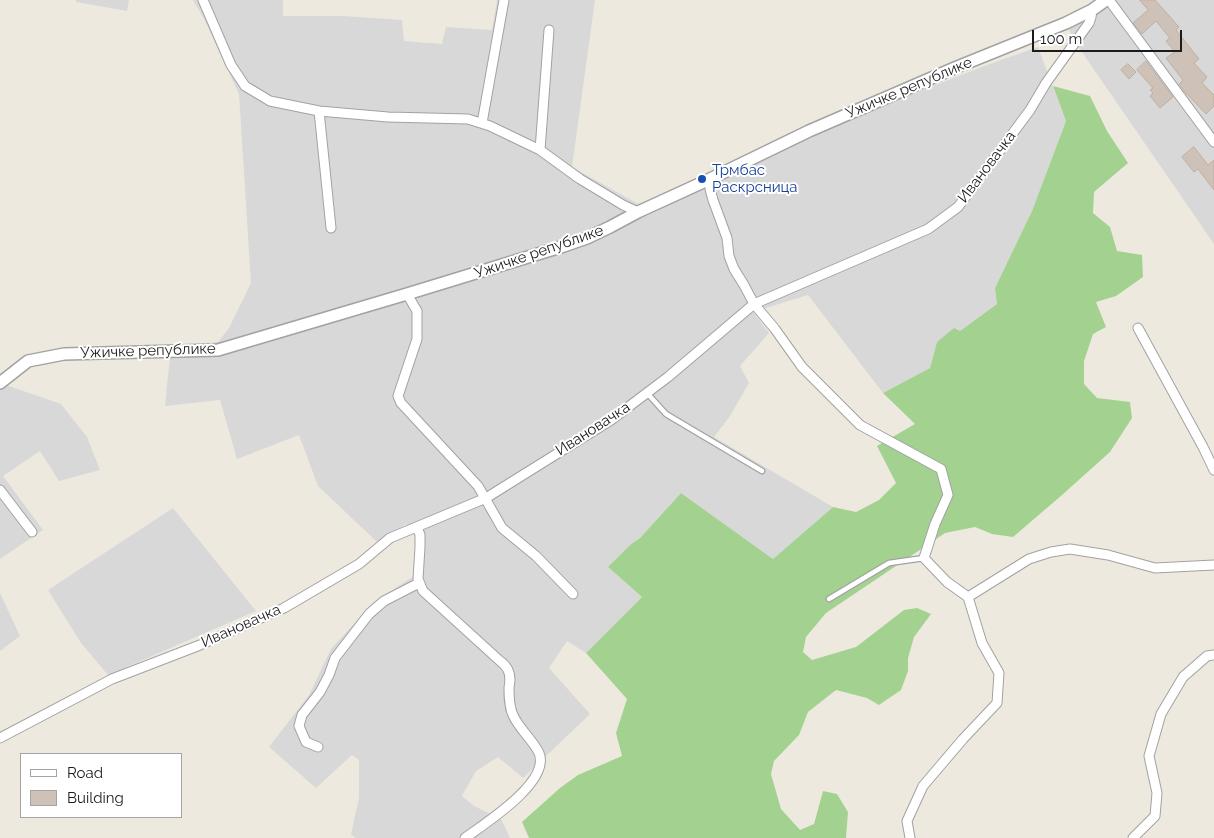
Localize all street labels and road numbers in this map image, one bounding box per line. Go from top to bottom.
street label: Ужичке републике [843,53,975,123]
street label: Ивановачка [954,128,1020,206]
street label: Ужичке републике [472,221,606,283]
street label: Ужичке републике [80,340,216,362]
street label: Ивановачка [552,398,634,460]
street label: Ивановачка [198,600,284,652]

